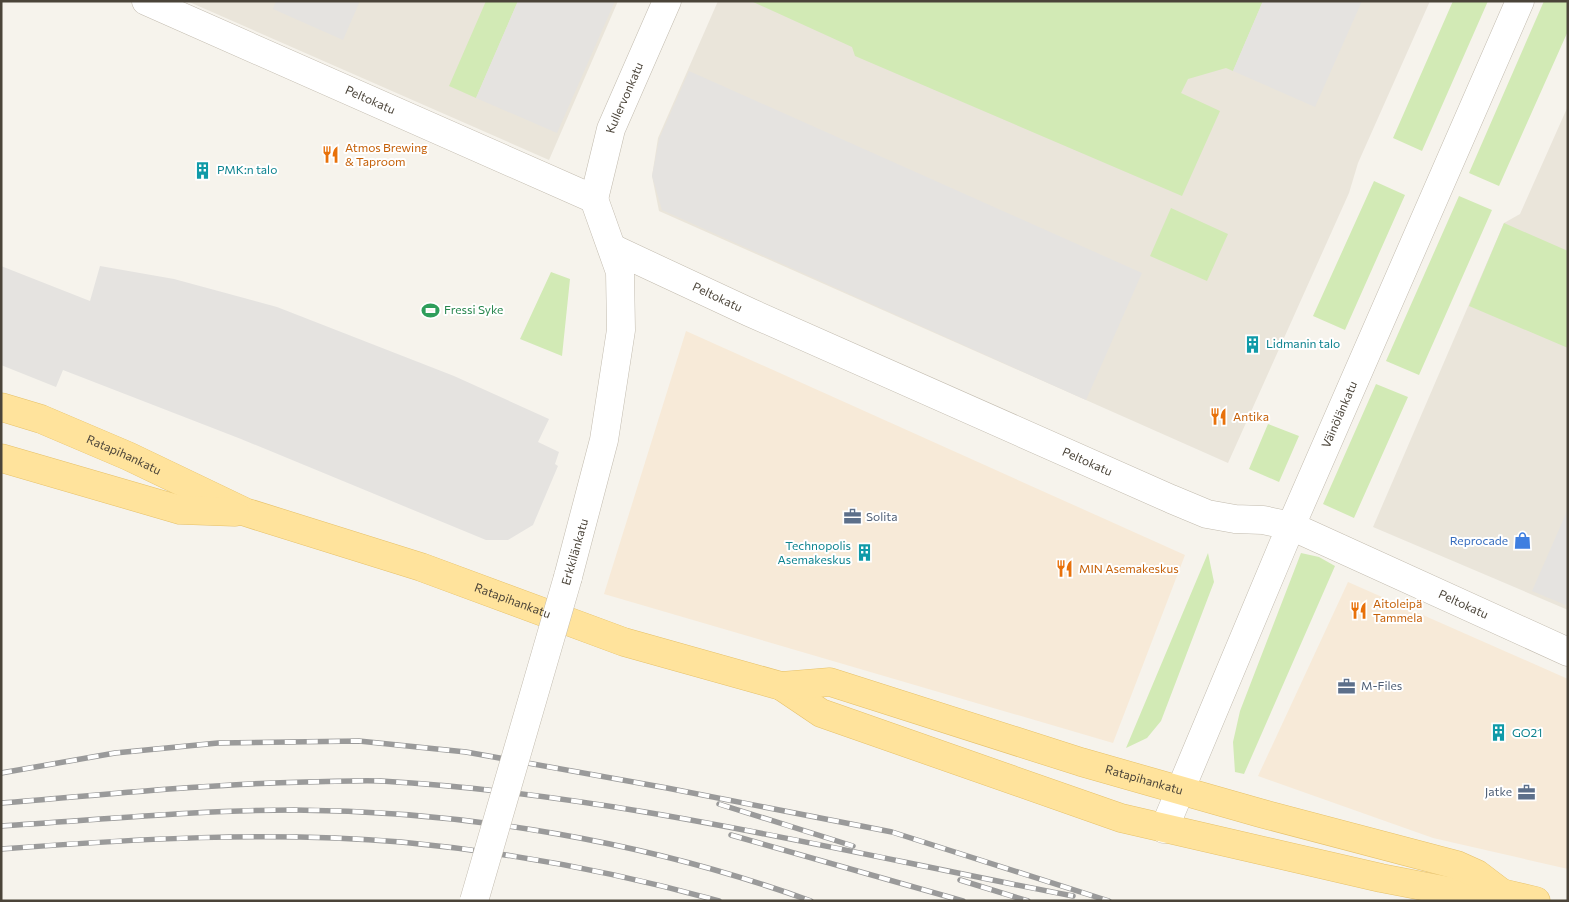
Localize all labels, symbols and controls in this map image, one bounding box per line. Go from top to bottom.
street label: Kullervonkatu [602,60,645,134]
street label: Peltokatu [343,82,398,116]
place label: Atmos Brewing & Taproom [345,140,428,168]
restaurant icon: Atmos Brewing & Taproom [321,145,341,165]
building icon: PMK:n talo [193,160,213,180]
place label: PMK:n talo [217,162,277,176]
street label: Peltokatu [691,279,745,314]
sports icon: Fressi Syke [420,300,440,320]
place label: Fressi Syke [444,302,503,316]
building icon: Lidmanin talo [1242,334,1262,354]
place label: Lidmanin talo [1266,336,1340,350]
street label: Väinölänkatu [1318,379,1359,450]
restaurant icon: Antika [1209,407,1229,427]
place label: Antika [1233,409,1269,423]
street label: Ratapihankatu [85,431,164,477]
street label: Peltokatu [1061,444,1115,478]
office icon: Solita [842,507,862,527]
place label: Solita [866,509,898,523]
street label: Erkkilänkatu [558,517,590,587]
shop icon: Reprocade [1512,531,1532,551]
place label: Reprocade [1450,533,1508,547]
place label: Technopolis Asemakeskus [777,538,851,566]
building icon: Technopolis Asemakeskus [855,543,875,563]
restaurant icon: MIN Asemakeskus [1055,559,1075,579]
place label: MIN Asemakeskus [1079,561,1179,575]
street label: Ratapihankatu [473,579,553,620]
street label: Peltokatu [1437,586,1491,621]
place label: Aitoleipä Tammela [1373,596,1423,624]
restaurant icon: Aitoleipä Tammela [1349,601,1369,621]
office icon: M-Files [1337,676,1357,696]
place label: M-Files [1361,678,1402,692]
building icon: GO21 [1488,723,1508,743]
place label: GO21 [1512,725,1542,739]
street label: Ratapihankatu [1104,761,1185,797]
office icon: Jatke [1516,782,1536,802]
place label: Jatke [1485,784,1512,799]

